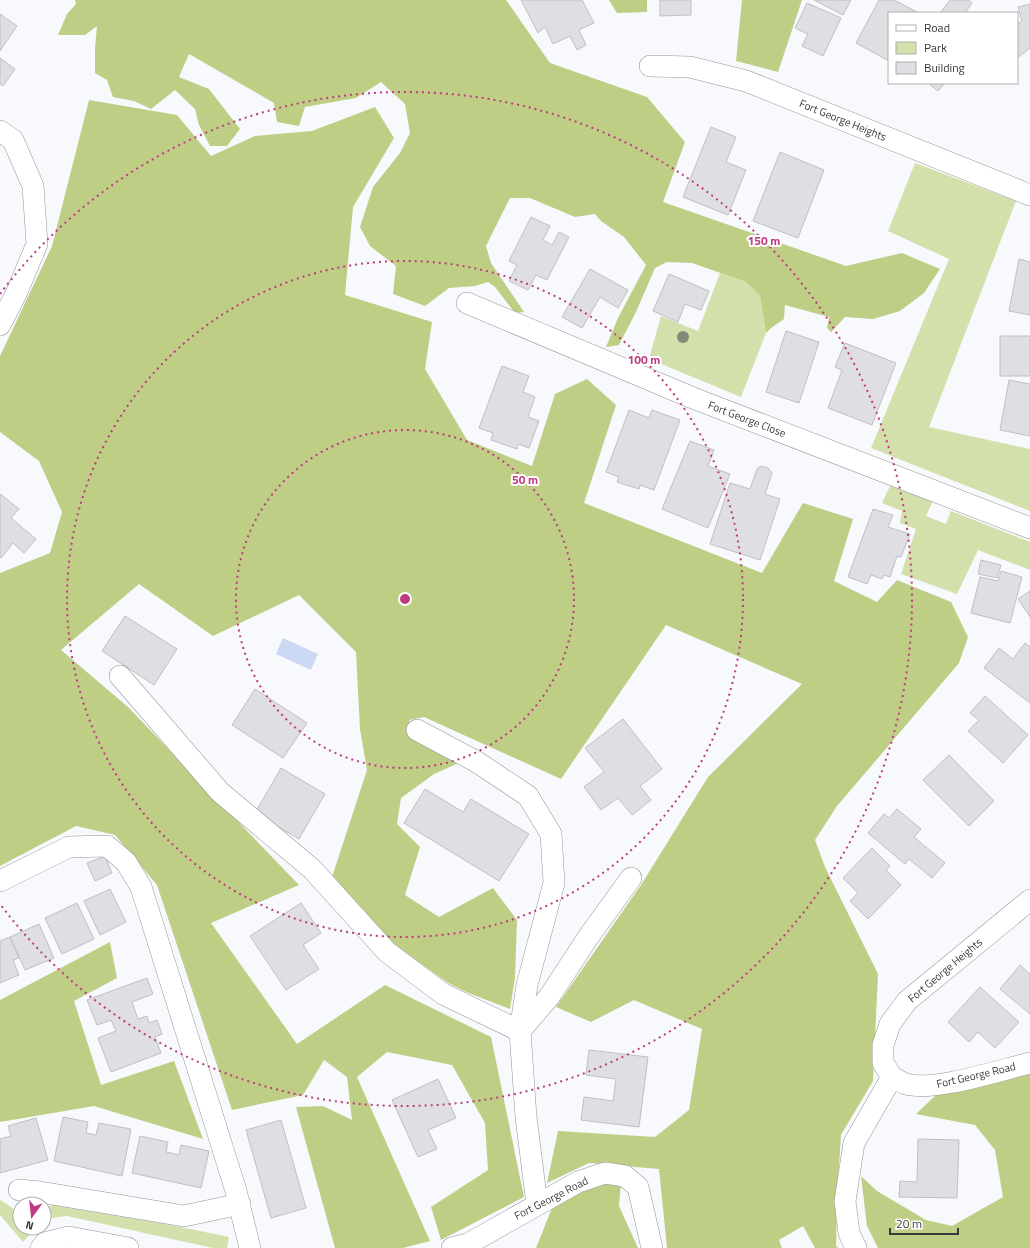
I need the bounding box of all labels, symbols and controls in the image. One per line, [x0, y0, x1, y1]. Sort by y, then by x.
legend [888, 12, 1018, 84]
text: Road [924, 18, 950, 37]
text: Park [924, 38, 947, 57]
text: Building [924, 58, 965, 77]
street label: Fort George Heights [797, 95, 889, 145]
text: 150 m [748, 231, 780, 250]
text: 100 m [628, 350, 660, 369]
street label: Fort George Close [706, 397, 789, 441]
text: 50 m [512, 470, 538, 489]
centre of rings [398, 592, 412, 606]
street label: Fort George Heights [904, 934, 986, 1006]
street label: Fort George Road [935, 1058, 1017, 1092]
street label: Fort George Road [511, 1172, 591, 1223]
north arrow [12, 1196, 52, 1236]
scale bar [890, 1210, 958, 1236]
text: 20 m [896, 1214, 922, 1233]
text: N [24, 1217, 35, 1234]

